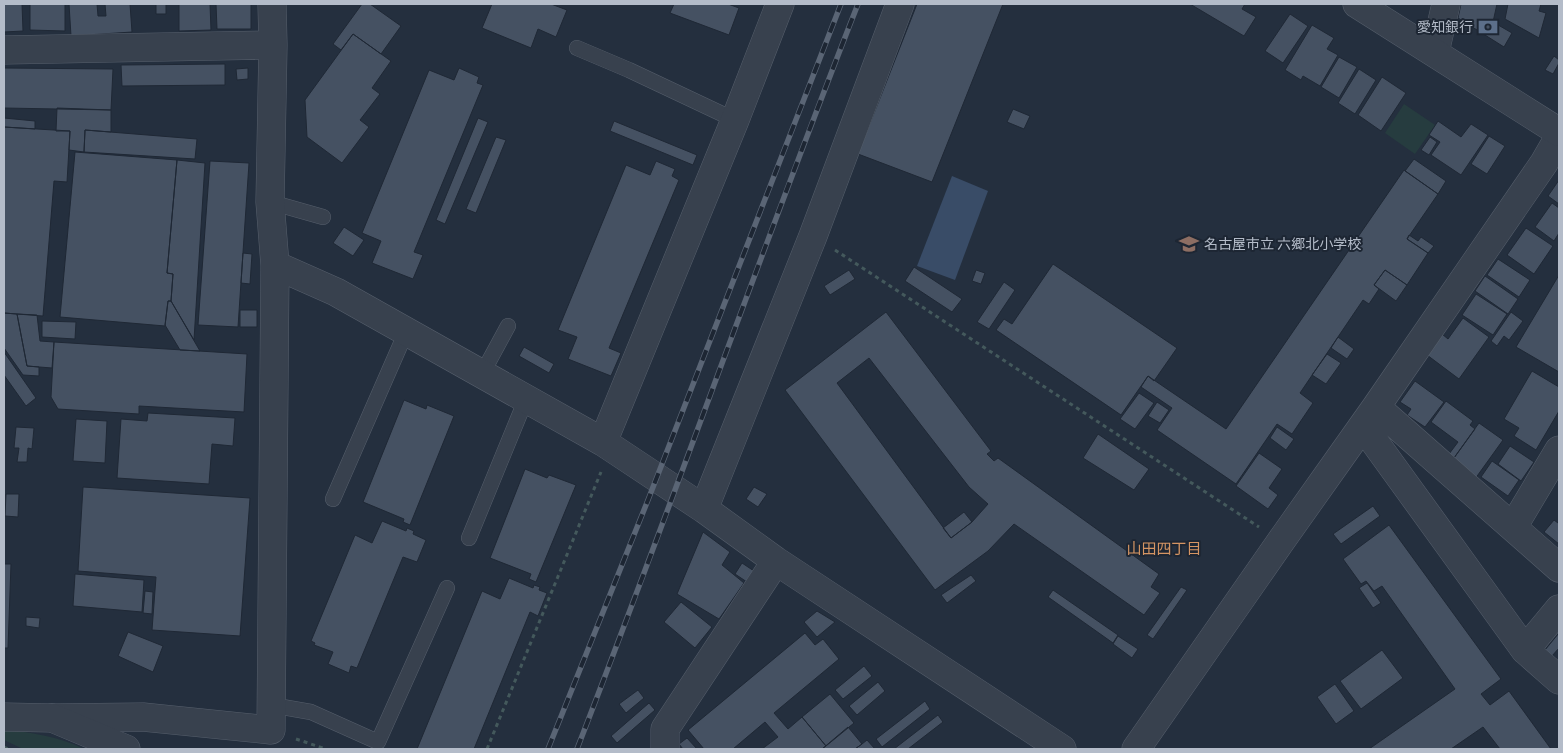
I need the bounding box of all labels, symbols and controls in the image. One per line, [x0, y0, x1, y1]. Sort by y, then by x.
bank icon: 愛知銀行 [1477, 16, 1499, 38]
place label: 愛知銀行 [1417, 19, 1473, 36]
school or university icon: 名古屋市立 六郷北小学校 [1178, 233, 1200, 255]
place label: 名古屋市立 六郷北小学校 [1204, 236, 1361, 253]
district label: 山田四丁目 [1126, 540, 1202, 558]

